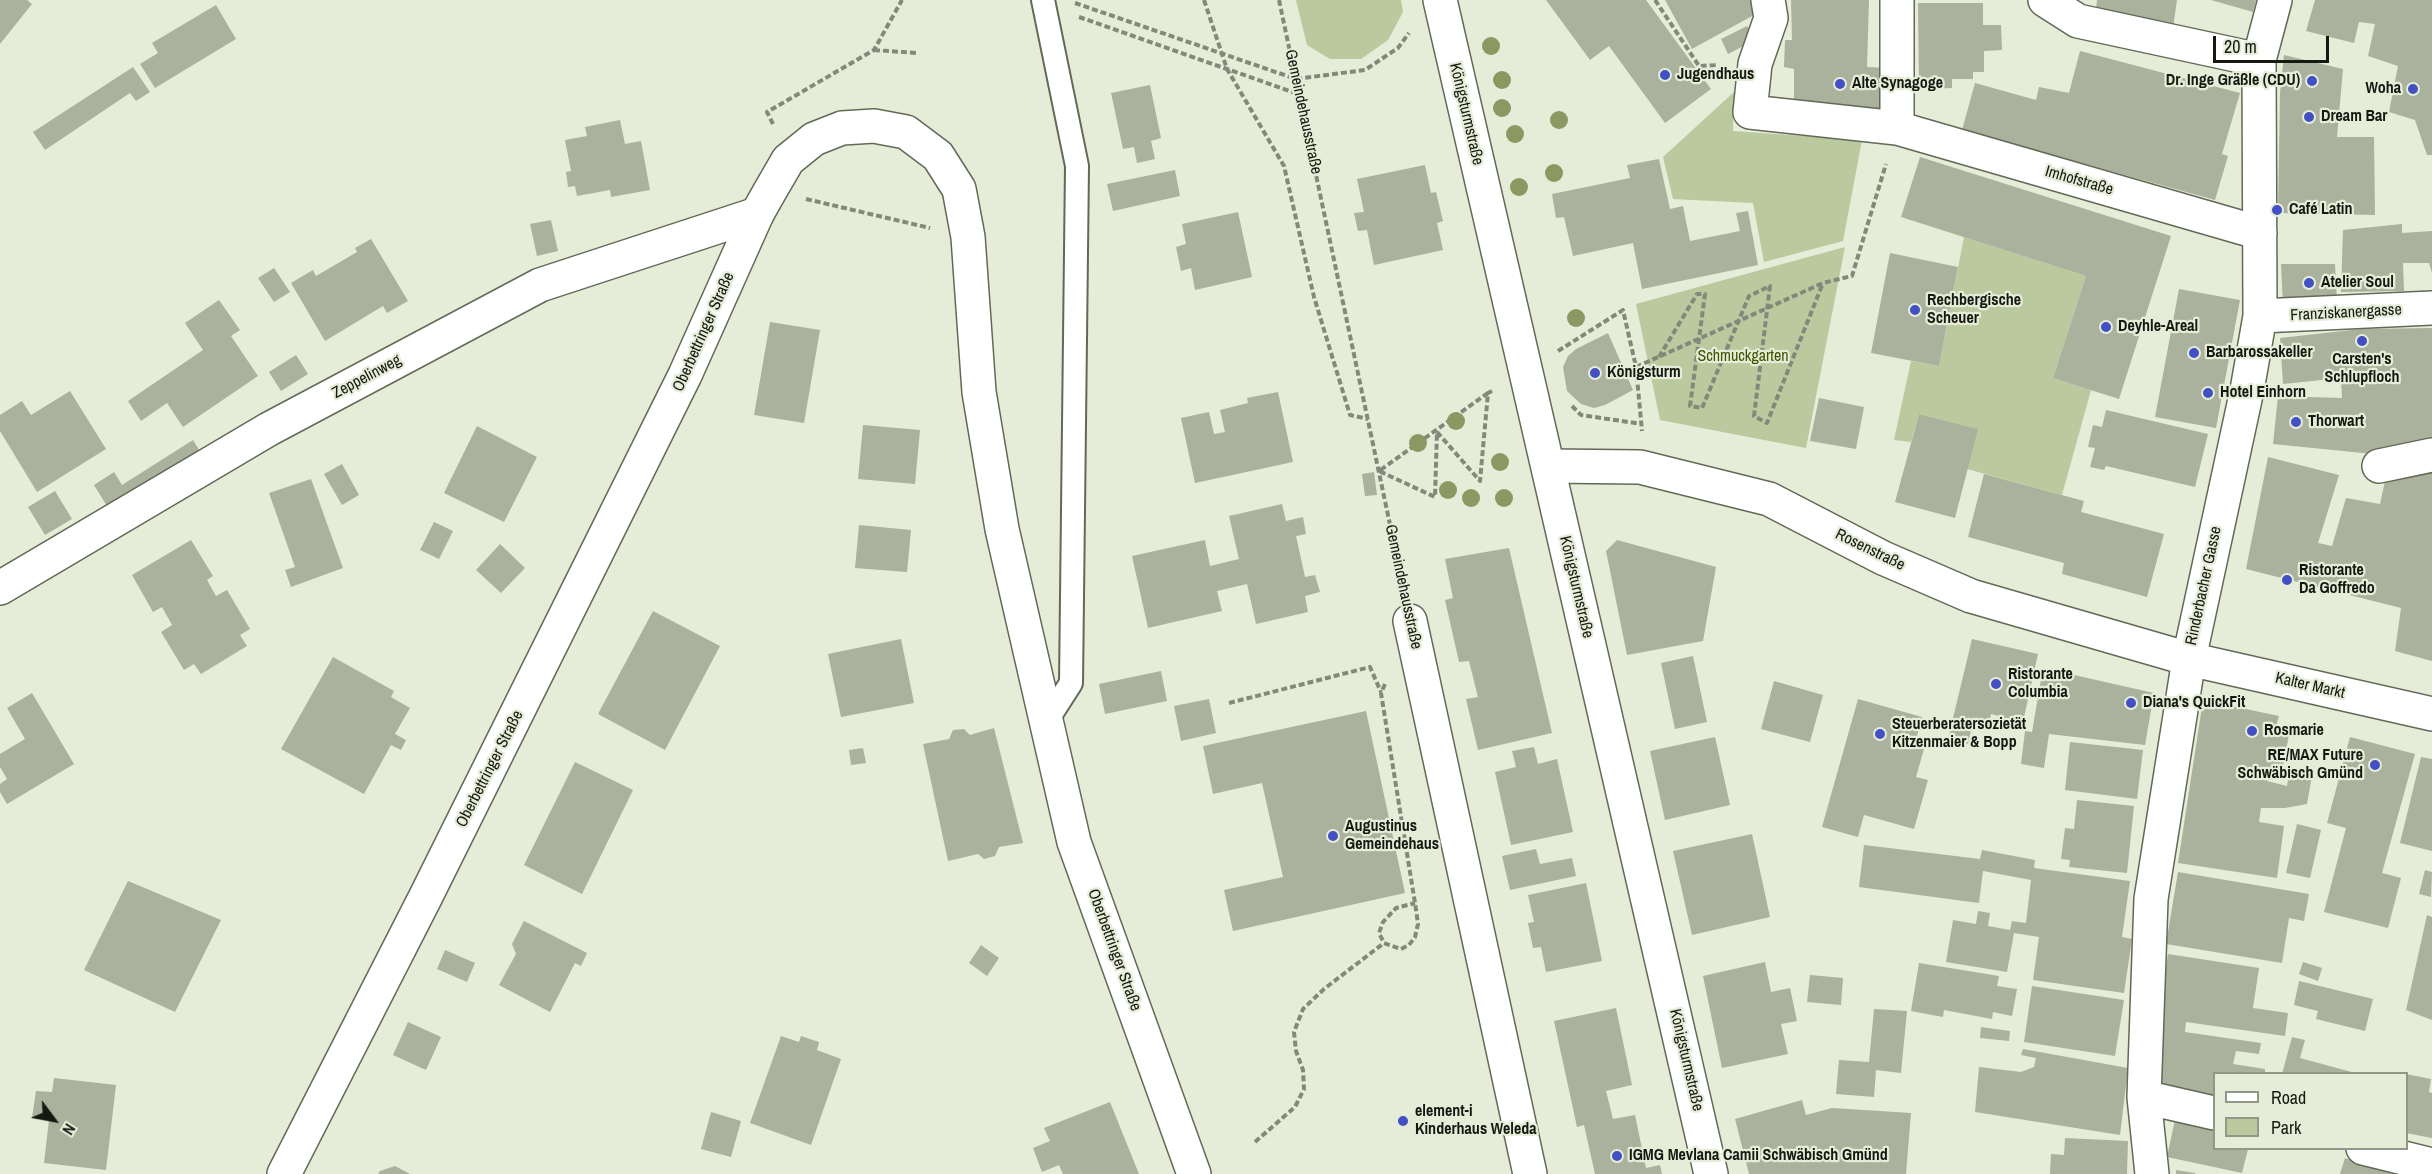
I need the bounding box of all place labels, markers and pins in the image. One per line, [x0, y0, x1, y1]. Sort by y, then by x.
place label: Jugendhaus [1677, 65, 1754, 85]
marker: Jugendhaus [1658, 68, 1672, 82]
place label: Dr. Inge Gräßle (CDU) [2166, 71, 2300, 91]
place label: Alte Synagoge [1852, 74, 1943, 94]
marker: Dr. Inge Gräßle (CDU) [2305, 74, 2319, 88]
marker: Alte Synagoge [1833, 77, 1847, 91]
place label: Woha [2366, 79, 2401, 99]
marker: Woha [2406, 82, 2420, 96]
place label: Dream Bar [2321, 107, 2387, 127]
marker: Dream Bar [2302, 110, 2316, 124]
place label: Café Latin [2289, 200, 2352, 220]
marker: Café Latin [2270, 203, 2284, 217]
place label: Atelier Soul [2321, 273, 2394, 293]
marker: Atelier Soul [2302, 276, 2316, 290]
place label: Rechbergische Scheuer [1927, 291, 2021, 329]
marker: Rechbergische Scheuer [1908, 303, 1922, 317]
place label: Deyhle-Areal [2118, 317, 2198, 337]
marker: Deyhle-Areal [2099, 320, 2113, 334]
marker: Carsten's Schlupfloch [2355, 334, 2369, 348]
place label: Barbarossakeller [2206, 343, 2312, 363]
marker: Barbarossakeller [2187, 346, 2201, 360]
place label: Carsten's Schlupfloch [2324, 350, 2400, 388]
place label: Königsturm [1607, 363, 1681, 383]
marker: Königsturm [1588, 366, 1602, 380]
place label: Hotel Einhorn [2220, 383, 2306, 403]
marker: Hotel Einhorn [2201, 386, 2215, 400]
place label: Thorwart [2308, 412, 2364, 432]
marker: Thorwart [2289, 415, 2303, 429]
place label: Ristorante Da Goffredo [2299, 561, 2375, 599]
marker: Ristorante Da Goffredo [2280, 573, 2294, 587]
place label: Ristorante Columbia [2008, 665, 2073, 703]
marker: Ristorante Columbia [1989, 677, 2003, 691]
place label: Diana's QuickFit [2143, 693, 2245, 713]
marker: Diana's QuickFit [2124, 696, 2138, 710]
place label: Steuerberatersozietät Kitzenmaier & Bopp [1892, 715, 2026, 753]
place label: Rosmarie [2264, 721, 2324, 741]
marker: Rosmarie [2245, 724, 2259, 738]
marker: Steuerberatersozietät Kitzenmaier & Bopp [1873, 727, 1887, 741]
place label: RE/MAX Future Schwäbisch Gmünd [2238, 746, 2363, 784]
marker: RE/MAX Future Schwäbisch Gmünd [2368, 758, 2382, 772]
place label: Augustinus Gemeindehaus [1345, 817, 1439, 855]
marker: Augustinus Gemeindehaus [1326, 829, 1340, 843]
place label: element-i Kinderhaus Weleda [1415, 1102, 1537, 1140]
marker: element-i Kinderhaus Weleda [1396, 1114, 1410, 1128]
place label: IGMG Mevlana Camii Schwäbisch Gmünd [1629, 1146, 1888, 1166]
marker: IGMG Mevlana Camii Schwäbisch Gmünd [1610, 1149, 1624, 1163]

